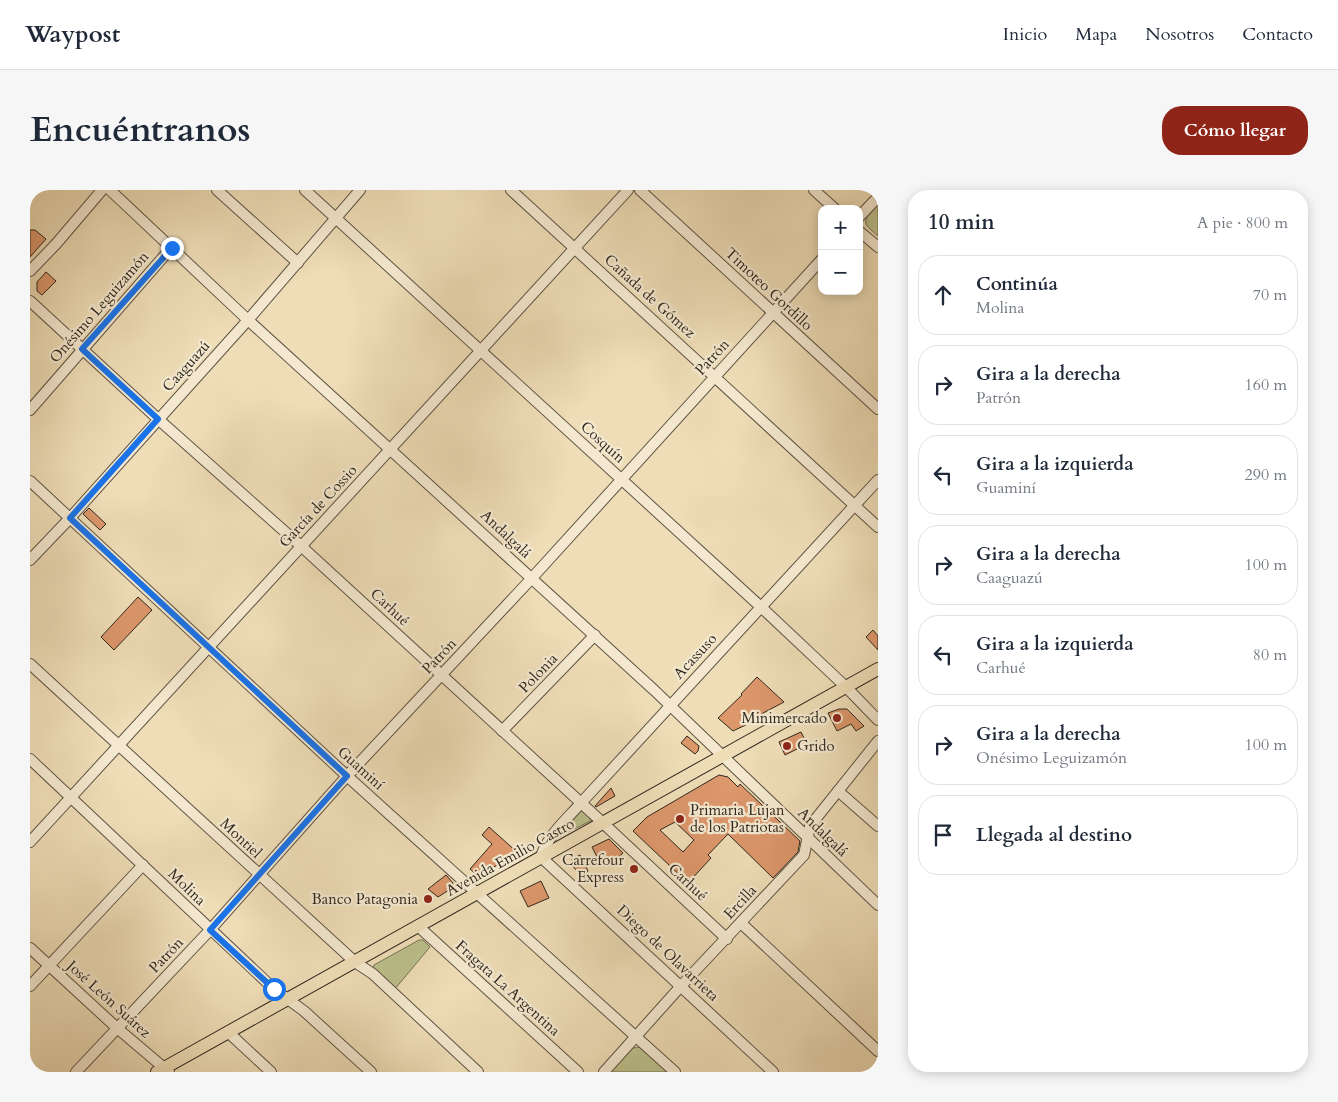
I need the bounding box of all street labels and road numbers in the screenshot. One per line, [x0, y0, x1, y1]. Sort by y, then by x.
street label: Timoteo Gordillo [721, 243, 817, 335]
street label: Onésimo Leguizamón [45, 247, 153, 367]
street label: Cañada de Gómez [600, 250, 700, 343]
street label: Patrón [690, 334, 734, 379]
street label: Caaguazú [158, 336, 214, 396]
street label: Cosquín [576, 417, 630, 468]
street label: García de Cossio [274, 460, 362, 552]
street label: Andalgalá [476, 505, 536, 563]
street label: Carhué [366, 584, 414, 630]
street label: Acassuso [669, 629, 721, 683]
street label: Patrón [417, 633, 461, 678]
street label: Polonia [514, 648, 562, 697]
street label: Guaminí [333, 742, 389, 794]
street label: Andalgalá [794, 803, 853, 861]
street label: Avenida Emilio Castro [442, 813, 578, 901]
street label: Montiel [216, 814, 266, 863]
street label: Carhué [664, 859, 712, 905]
street label: Molina [164, 864, 211, 910]
street label: Ercilla [719, 880, 761, 923]
street label: Diego de Olavarrieta [612, 900, 724, 1006]
street label: Patrón [144, 932, 188, 977]
street label: Fragata La Argentina [451, 936, 565, 1041]
street label: José León Suárez [61, 954, 156, 1042]

